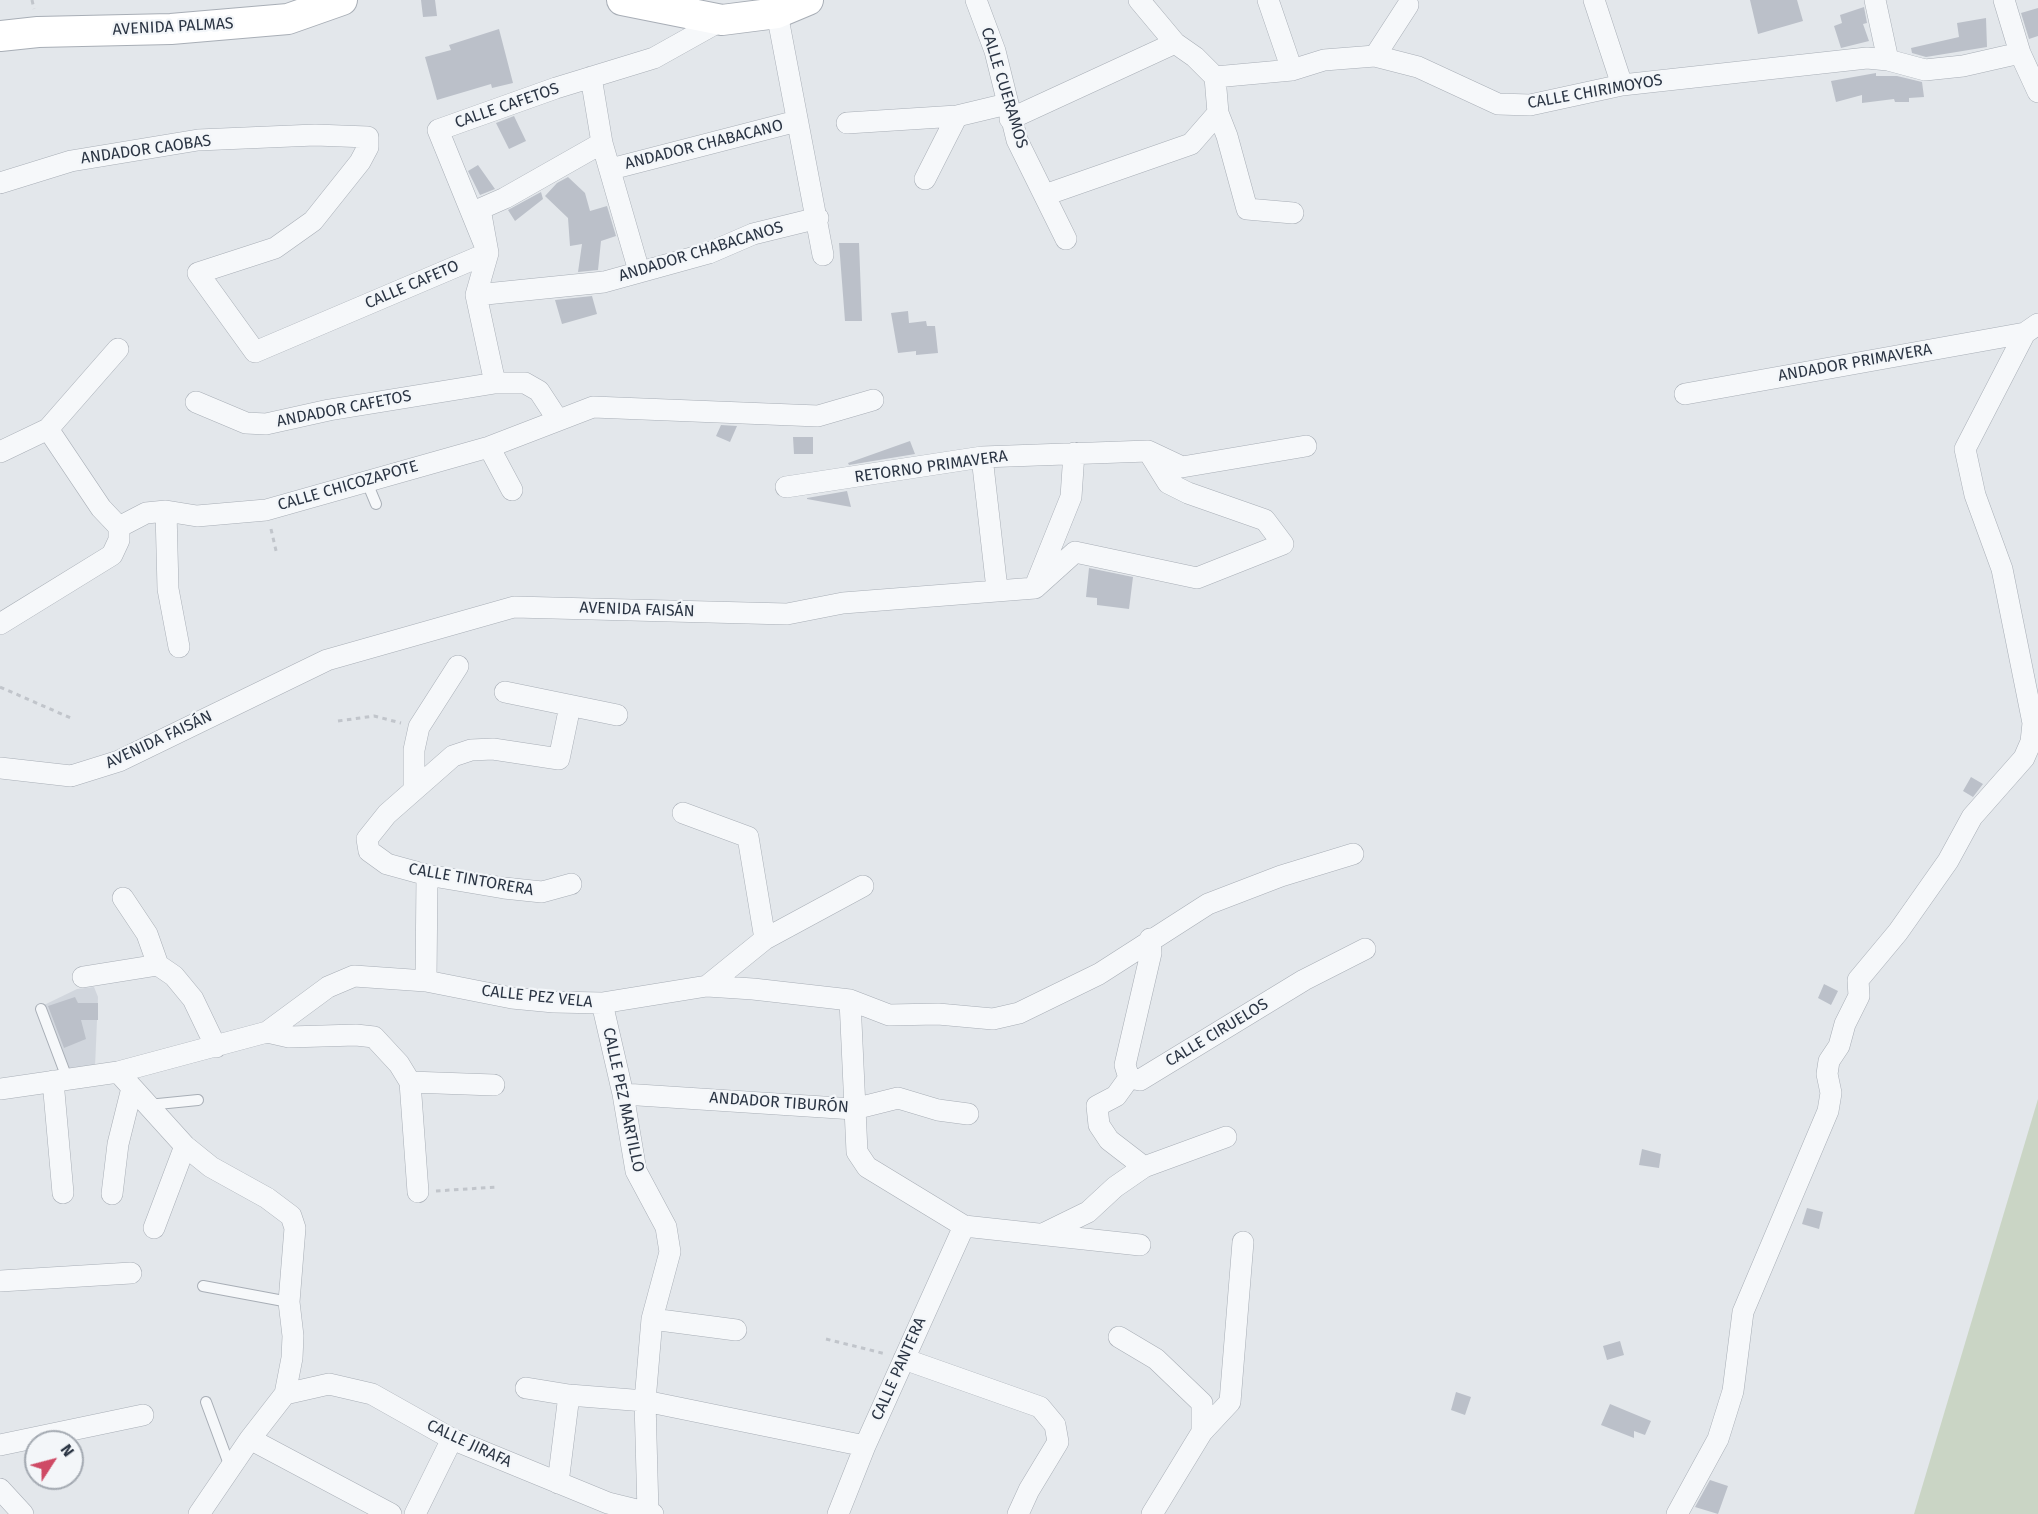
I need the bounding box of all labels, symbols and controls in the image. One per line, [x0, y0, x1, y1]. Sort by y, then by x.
street label: AVENIDA PALMAS [112, 14, 234, 40]
street label: CALLE CUERAMOS [976, 25, 1032, 151]
street label: CALLE CHIRIMOYOS [1526, 71, 1664, 113]
street label: CALLE CAFETOS [452, 79, 562, 133]
street label: ANDADOR CHABACANO [623, 116, 785, 174]
street label: ANDADOR CAOBAS [80, 131, 212, 169]
street label: ANDADOR CHABACANOS [616, 218, 786, 286]
street label: CALLE CAFETO [362, 257, 462, 313]
street label: ANDADOR PRIMAVERA [1776, 340, 1934, 386]
street label: ANDADOR CAFETOS [275, 387, 413, 431]
street label: RETORNO PRIMAVERA [853, 447, 1009, 487]
street label: CALLE CHICOZAPOTE [276, 457, 420, 515]
street label: AVENIDA FAISÁN [579, 598, 695, 622]
street label: AVENIDA FAISÁN [103, 707, 215, 773]
street label: CALLE TINTORERA [407, 860, 535, 900]
street label: CALLE PEZ VELA [480, 982, 594, 1012]
street label: CALLE CIRUELOS [1162, 995, 1272, 1071]
street label: CALLE PEZ MARTILLO [598, 1026, 648, 1174]
street label: ANDADOR TIBURÓN [709, 1089, 849, 1117]
street label: CALLE PANTERA [868, 1314, 930, 1424]
street label: CALLE JIRAFA [423, 1416, 515, 1472]
north arrow [24, 1430, 84, 1490]
text: N [57, 1440, 78, 1460]

